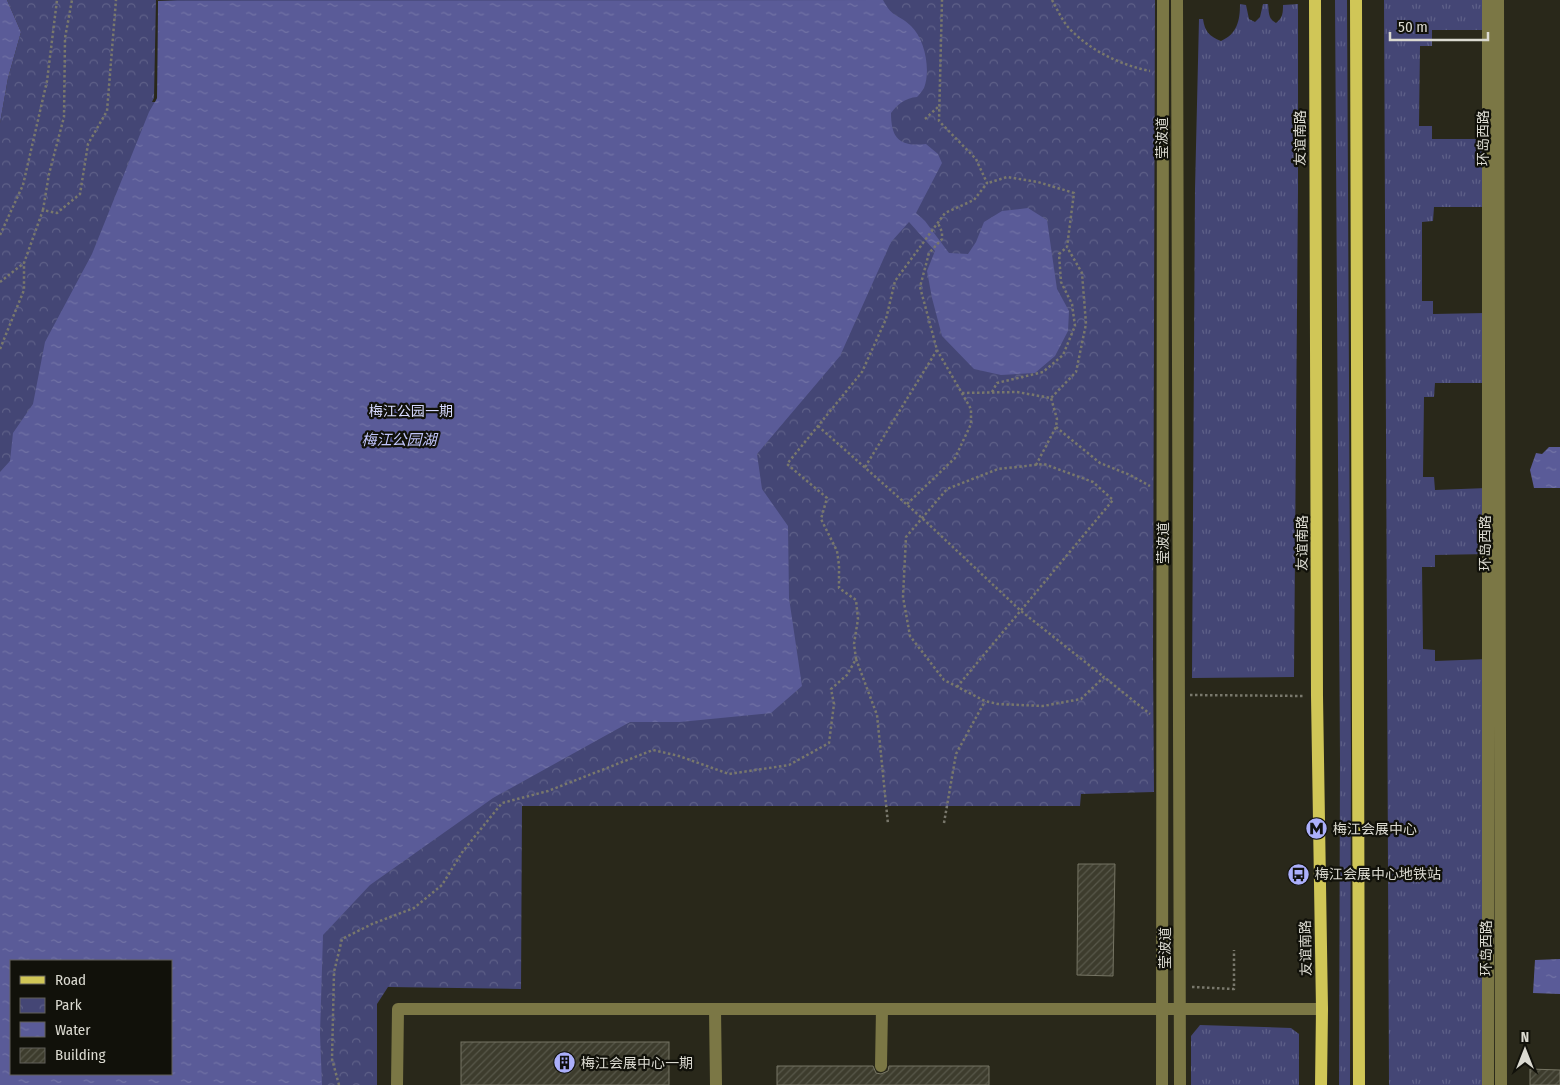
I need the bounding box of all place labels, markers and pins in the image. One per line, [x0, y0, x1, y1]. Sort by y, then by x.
metro station icon: 梅江会展中心 [1305, 817, 1329, 841]
place label: 梅江会展中心 [1333, 821, 1417, 838]
bus stop icon: 梅江会展中心地铁站 [1287, 862, 1311, 886]
place label: 梅江会展中心地铁站 [1315, 866, 1441, 883]
building icon: 梅江会展中心一期 [553, 1051, 577, 1075]
place label: 梅江会展中心一期 [581, 1055, 693, 1072]

